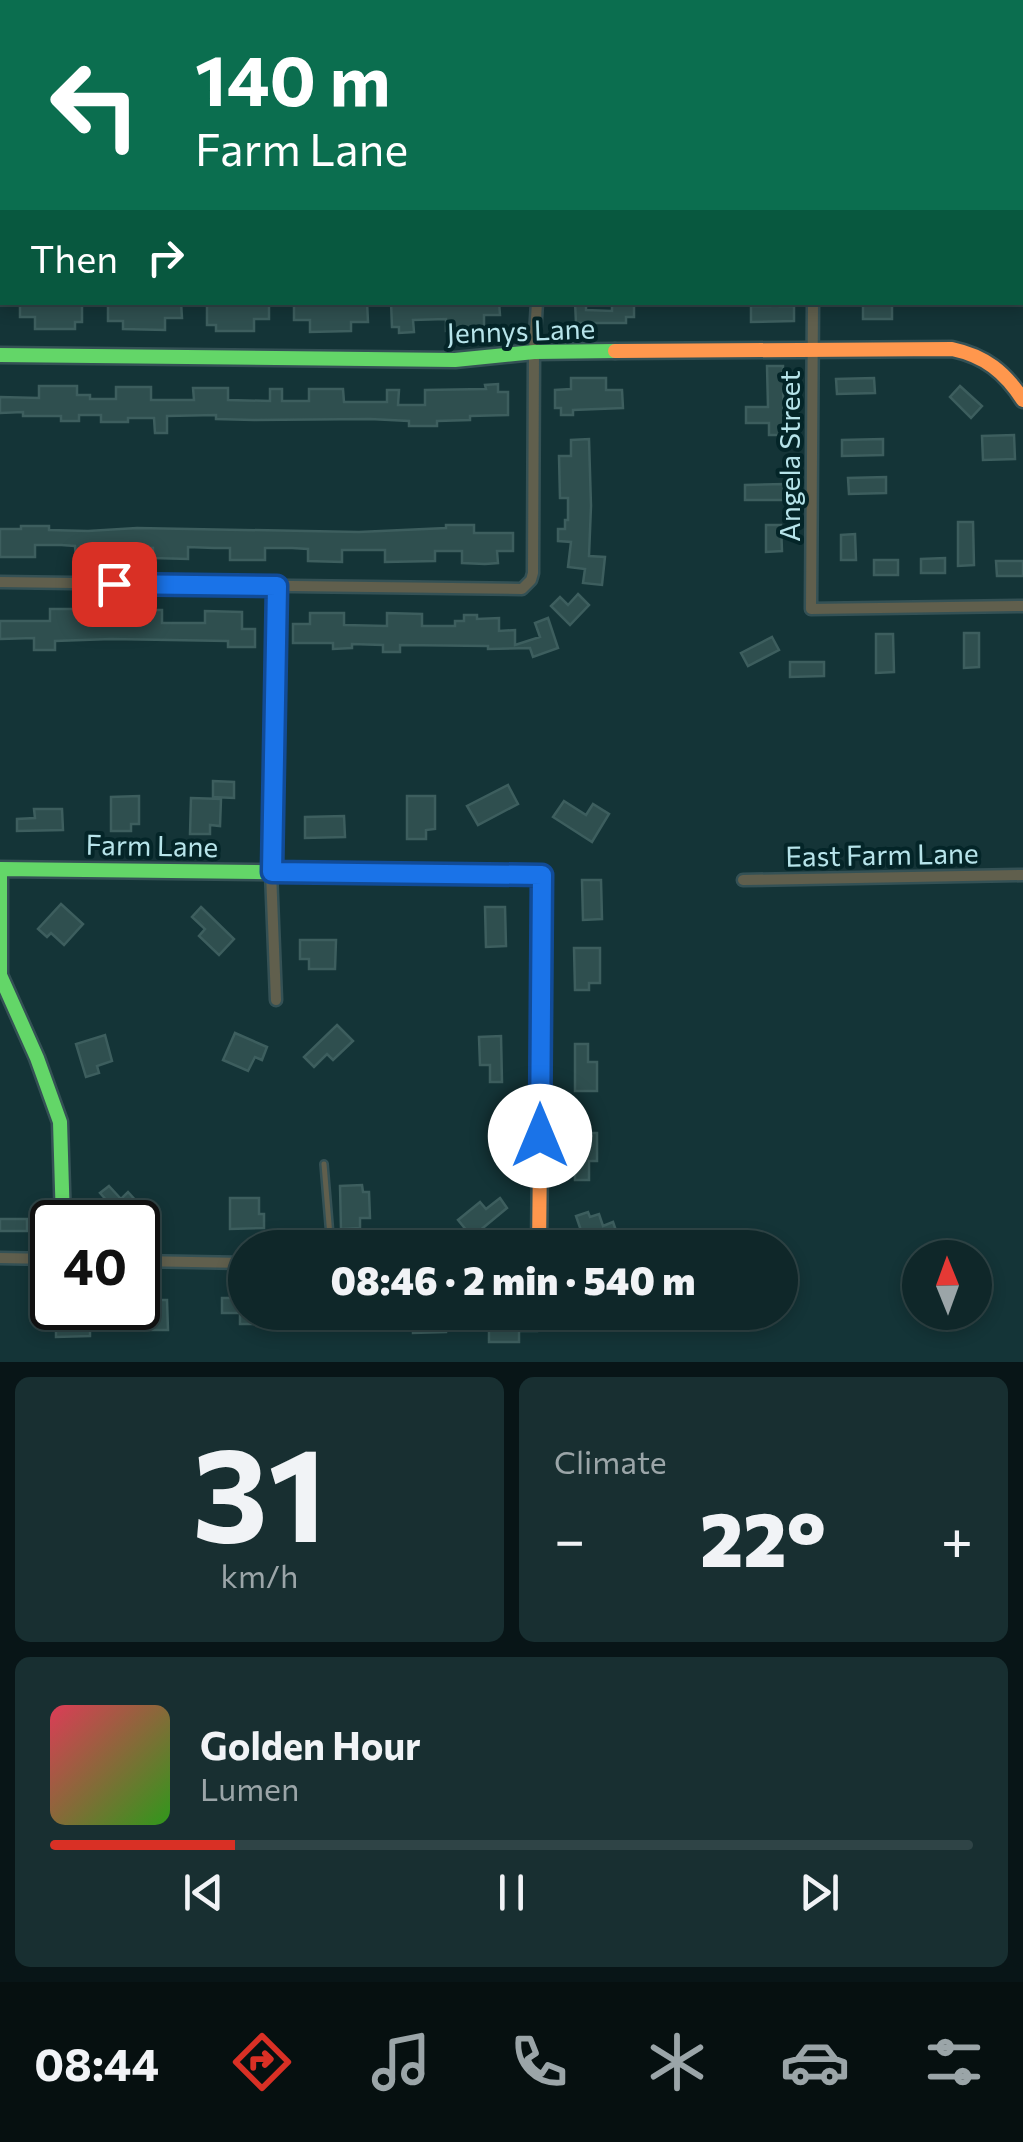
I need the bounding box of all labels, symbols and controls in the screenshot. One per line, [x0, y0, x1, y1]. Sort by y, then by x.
text: 140 m [195, 35, 391, 120]
icon: left [30, 40, 160, 170]
text: Farm Lane [195, 120, 408, 175]
icon: right [138, 230, 193, 285]
text: Then [30, 234, 118, 281]
street label: Jennys Lane [446, 310, 596, 350]
street label: Angela Street [772, 370, 806, 542]
pin [72, 542, 157, 627]
icon: arrive [87, 557, 142, 612]
street label: Farm Lane [85, 827, 219, 863]
street label: East Farm Lane [785, 835, 979, 873]
position arrow [488, 1084, 592, 1188]
speed limit sign: 40 [30, 1200, 160, 1330]
north arrow [902, 1240, 992, 1330]
map controls [902, 1240, 992, 1330]
text: 08:46 · 2 min · 540 m [331, 1256, 695, 1303]
text: 31 [192, 1410, 327, 1569]
text: Climate [554, 1441, 667, 1481]
text: 22° [700, 1491, 826, 1582]
text: − [554, 1504, 585, 1571]
text: + [941, 1504, 973, 1571]
text: km/h [221, 1555, 298, 1595]
text: Golden Hour [200, 1721, 421, 1768]
text: Lumen [200, 1768, 299, 1808]
icon: previous [176, 1865, 231, 1920]
icon: pause [484, 1865, 539, 1920]
icon: next [792, 1865, 847, 1920]
icon: directions [227, 2027, 297, 2097]
icon: music [366, 2027, 436, 2097]
icon: phone [504, 2027, 574, 2097]
icon: climate [642, 2027, 712, 2097]
icon: car [780, 2027, 850, 2097]
icon: filters [919, 2027, 989, 2097]
text: 08:44 [34, 2035, 159, 2090]

